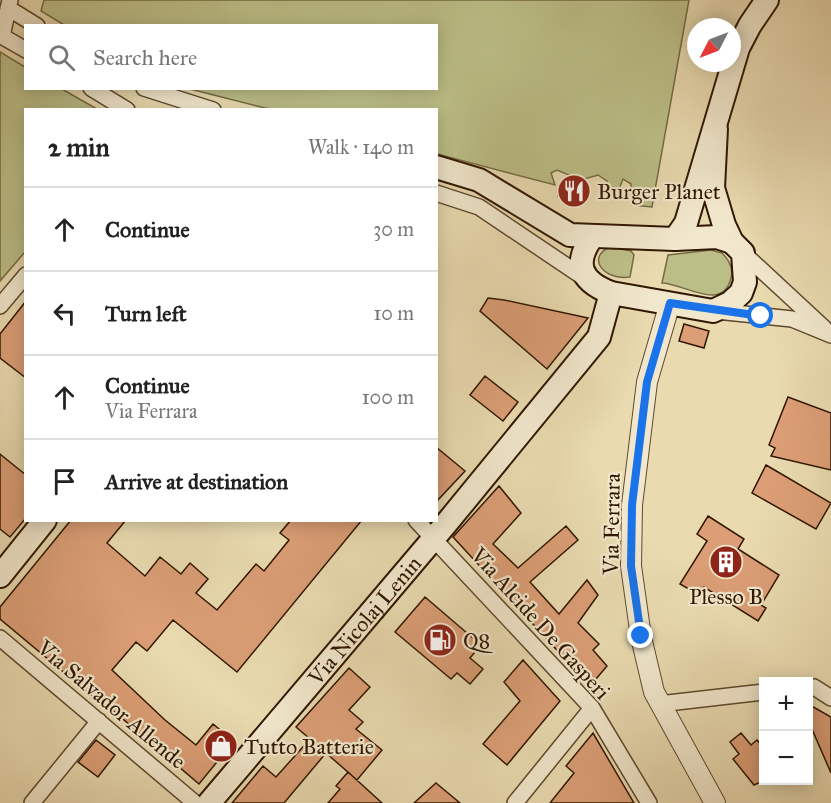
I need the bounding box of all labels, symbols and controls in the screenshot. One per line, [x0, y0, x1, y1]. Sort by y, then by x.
north arrow [687, 18, 741, 72]
search box [24, 24, 438, 90]
icon: search [45, 41, 78, 74]
text: Search here [93, 44, 197, 71]
text: 2 min [48, 131, 109, 163]
text: Walk · 140 m [308, 135, 414, 159]
restaurant icon: Burger Planet [556, 173, 592, 209]
place label: Burger Planet [597, 178, 721, 205]
icon: ahead [48, 213, 81, 246]
text: Continue [105, 216, 190, 243]
text: 30 m [373, 217, 414, 241]
icon: left [48, 297, 81, 330]
text: Turn left [105, 300, 187, 327]
text: 10 m [373, 301, 414, 325]
route start [747, 302, 773, 328]
text: Continue [105, 372, 190, 399]
icon: ahead [48, 381, 81, 414]
text: 100 m [362, 385, 414, 409]
text: Via Ferrara [105, 399, 198, 423]
icon: arrive [48, 465, 81, 498]
text: Arrive at destination [105, 468, 288, 495]
street label: Via Ferrara [597, 472, 626, 576]
street label: Via Alcide De Gasperi [465, 541, 616, 705]
building icon: Plesso B [708, 544, 744, 580]
street label: Via Nicolaj Lenin [302, 550, 427, 691]
place label: Plesso B [689, 583, 763, 610]
fuel station icon: Q8 [422, 622, 458, 658]
route end [627, 622, 653, 648]
place label: Q8 [463, 627, 494, 654]
street label: Via Salvador Allende [31, 634, 192, 774]
map controls [759, 677, 813, 785]
button: + [759, 677, 813, 731]
shop icon: Tutto Batterie [203, 728, 239, 764]
button: − [759, 731, 813, 785]
place label: Tutto Batterie [244, 733, 374, 760]

